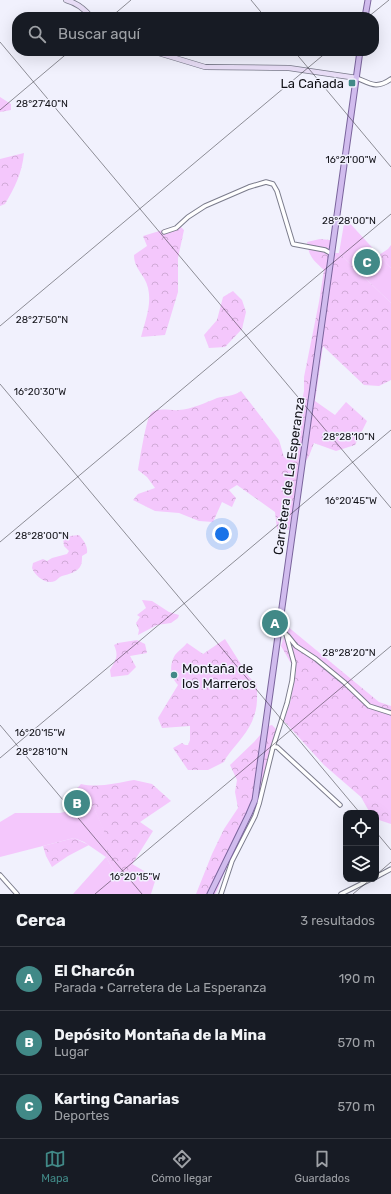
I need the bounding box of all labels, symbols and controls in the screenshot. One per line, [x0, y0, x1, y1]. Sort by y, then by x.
search box [12, 12, 379, 56]
icon: search [26, 23, 48, 45]
text: Buscar aquí [58, 25, 140, 43]
place label: La Cañada [281, 76, 344, 91]
marker: La Cañada [347, 78, 357, 88]
text: 28°27'40"N [16, 98, 68, 110]
text: 16°21'00"W [326, 154, 376, 166]
text: 28°28'00"N [322, 215, 376, 227]
pin: C [354, 247, 380, 277]
text: 28°27'50"N [16, 314, 68, 326]
text: 16°20'30"W [14, 386, 66, 398]
street label: Carretera de La Esperanza [270, 396, 308, 556]
text: 28°28'10"N [323, 431, 375, 443]
text: 16°20'45"W [325, 495, 377, 507]
your location [212, 524, 232, 544]
text: 28°28'00"N [15, 530, 69, 542]
pin: A [262, 608, 288, 638]
text: 28°28'20"N [322, 647, 376, 659]
place label: Montaña de los Marreros [182, 661, 256, 691]
marker: Montaña de los Marreros [169, 670, 179, 680]
text: 16°20'15"W [15, 727, 65, 739]
text: 28°28'10"N [16, 746, 68, 758]
pin: B [64, 788, 90, 818]
map controls [343, 810, 379, 882]
button: locate [343, 810, 379, 846]
button: layers [343, 846, 379, 882]
text: 16°20'15"W [110, 871, 160, 883]
text: Cerca [16, 910, 66, 930]
text: 3 resultados [300, 913, 375, 928]
text: El Charcón [54, 962, 135, 980]
text: A [24, 971, 34, 986]
text: 190 m [339, 971, 375, 986]
text: Parada · Carretera de La Esperanza [54, 980, 266, 995]
text: Depósito Montaña de la Mina [54, 1026, 266, 1044]
text: B [24, 1035, 34, 1050]
text: 570 m [338, 1035, 375, 1050]
text: Lugar [54, 1044, 89, 1059]
text: Karting Canarias [54, 1090, 179, 1108]
text: C [24, 1099, 34, 1114]
text: 570 m [338, 1099, 375, 1114]
text: Deportes [54, 1108, 109, 1123]
tab: Mapa [41, 1148, 69, 1185]
tab: Cómo llegar [151, 1148, 212, 1185]
tab: Guardados [294, 1148, 350, 1185]

